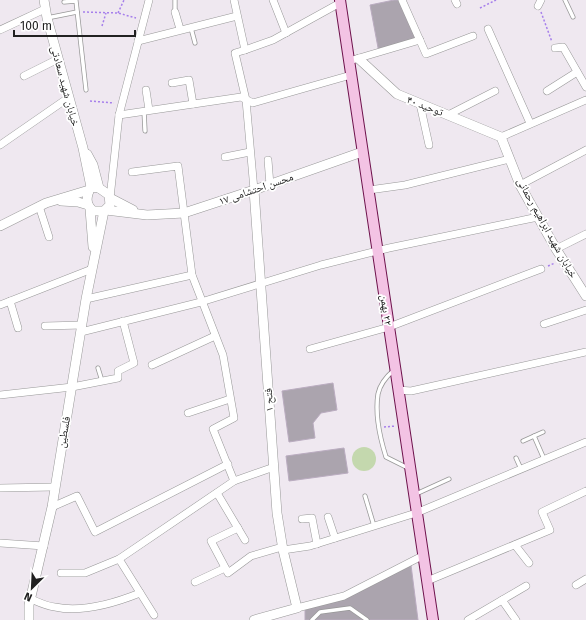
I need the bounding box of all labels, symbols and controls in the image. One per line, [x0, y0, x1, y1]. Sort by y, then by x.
scale bar [14, 12, 135, 38]
text: 100 m [20, 19, 52, 33]
street label: خیابان شهید سعادتی [48, 44, 82, 128]
street label: توحید ۴۰ [405, 93, 446, 119]
street label: محسن احتشامی ۱۷ [217, 170, 295, 208]
street label: خیابان شهید ابراهیم رحمانی [513, 176, 580, 281]
street label: ٢٢ بهمن [377, 294, 395, 326]
street label: فتح ۱ [262, 387, 276, 412]
street label: فلسطین [55, 415, 73, 449]
north arrow [12, 568, 52, 608]
text: N [22, 589, 34, 604]

